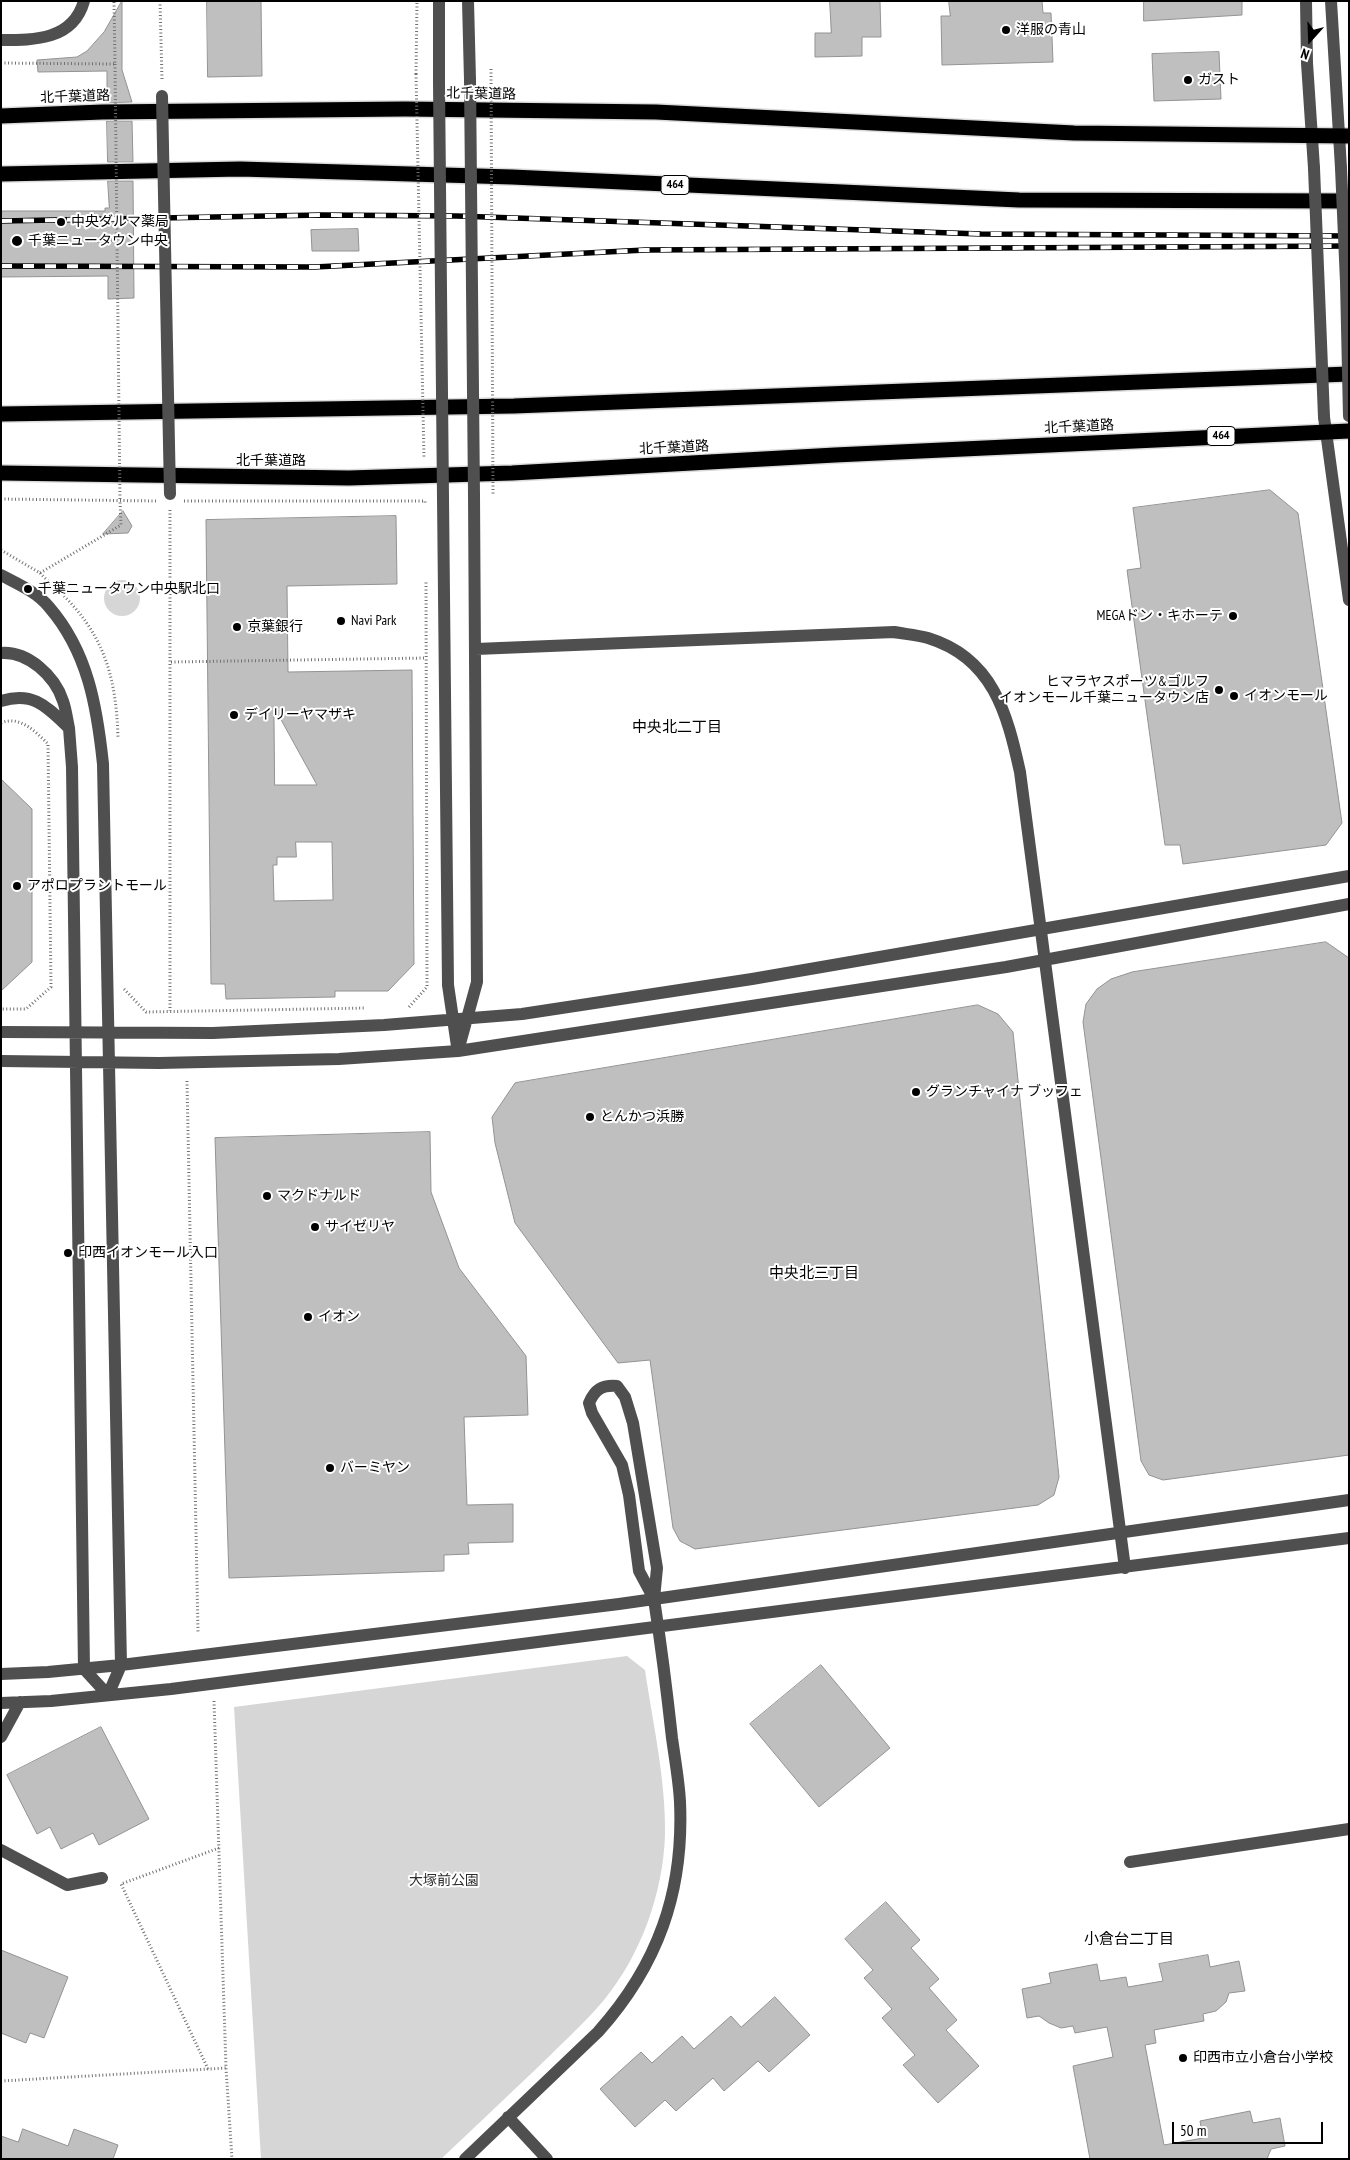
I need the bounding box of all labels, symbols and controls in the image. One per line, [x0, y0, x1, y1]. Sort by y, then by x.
north arrow [1285, 15, 1335, 65]
place label: 洋服の青山 [1016, 22, 1086, 38]
marker: 洋服の青山 [1000, 24, 1012, 36]
text: N [1298, 44, 1312, 64]
place label: ガスト [1198, 72, 1240, 88]
marker: ガスト [1182, 74, 1194, 86]
street label: 北千葉道路 [446, 85, 516, 103]
street label: 北千葉道路 [40, 87, 110, 107]
road number: 464 [661, 176, 689, 194]
place label: 中央ダルマ薬局 [71, 214, 169, 230]
marker: 中央ダルマ薬局 [55, 216, 67, 228]
place label: 千葉ニュータウン中央 [28, 233, 168, 249]
marker: 千葉ニュータウン中央 [10, 234, 24, 248]
street label: 北千葉道路 [1044, 417, 1114, 437]
road number: 464 [1207, 426, 1235, 446]
street label: 北千葉道路 [639, 438, 709, 458]
street label: 北千葉道路 [236, 453, 306, 469]
place label: 千葉ニュータウン中央駅北口 [38, 581, 220, 597]
marker: 千葉ニュータウン中央駅北口 [22, 583, 34, 595]
place label: MEGAドン・キホーテ [1097, 608, 1223, 624]
marker: MEGAドン・キホーテ [1227, 610, 1239, 622]
place label: Navi Park [351, 613, 396, 629]
marker: Navi Park [335, 615, 347, 627]
place label: 京葉銀行 [247, 619, 303, 635]
marker: 京葉銀行 [231, 621, 243, 633]
place label: ヒマラヤスポーツ&ゴルフ イオンモール千葉ニュータウン店 [999, 674, 1209, 706]
marker: ヒマラヤスポーツ&ゴルフ イオンモール千葉ニュータウン店 [1213, 684, 1225, 696]
place label: イオンモール [1244, 688, 1328, 704]
marker: イオンモール [1228, 690, 1240, 702]
place label: デイリーヤマザキ [244, 707, 356, 723]
marker: デイリーヤマザキ [228, 709, 240, 721]
district label: 中央北二丁目 [632, 719, 722, 737]
place label: アポロプラントモール [27, 878, 167, 894]
marker: アポロプラントモール [11, 880, 23, 892]
place label: グランチャイナ ブッフェ [926, 1084, 1083, 1100]
marker: グランチャイナ ブッフェ [910, 1086, 922, 1098]
place label: とんかつ浜勝 [600, 1109, 684, 1125]
marker: とんかつ浜勝 [584, 1111, 596, 1123]
place label: マクドナルド [277, 1188, 361, 1204]
marker: マクドナルド [261, 1190, 273, 1202]
place label: サイゼリヤ [325, 1219, 395, 1235]
marker: サイゼリヤ [309, 1221, 321, 1233]
place label: 印西イオンモール入口 [78, 1245, 218, 1261]
marker: 印西イオンモール入口 [62, 1247, 74, 1259]
district label: 中央北三丁目 [769, 1265, 859, 1283]
place label: イオン [318, 1309, 360, 1325]
marker: イオン [302, 1311, 314, 1323]
place label: バーミヤン [340, 1460, 410, 1476]
marker: バーミヤン [324, 1462, 336, 1474]
park label: 大塚前公園 [409, 1873, 479, 1889]
district label: 小倉台二丁目 [1084, 1931, 1174, 1949]
place label: 印西市立小倉台小学校 [1193, 2050, 1333, 2066]
marker: 印西市立小倉台小学校 [1177, 2052, 1189, 2064]
scale bar [1175, 2112, 1326, 2144]
text: 50 m [1180, 2121, 1206, 2140]

